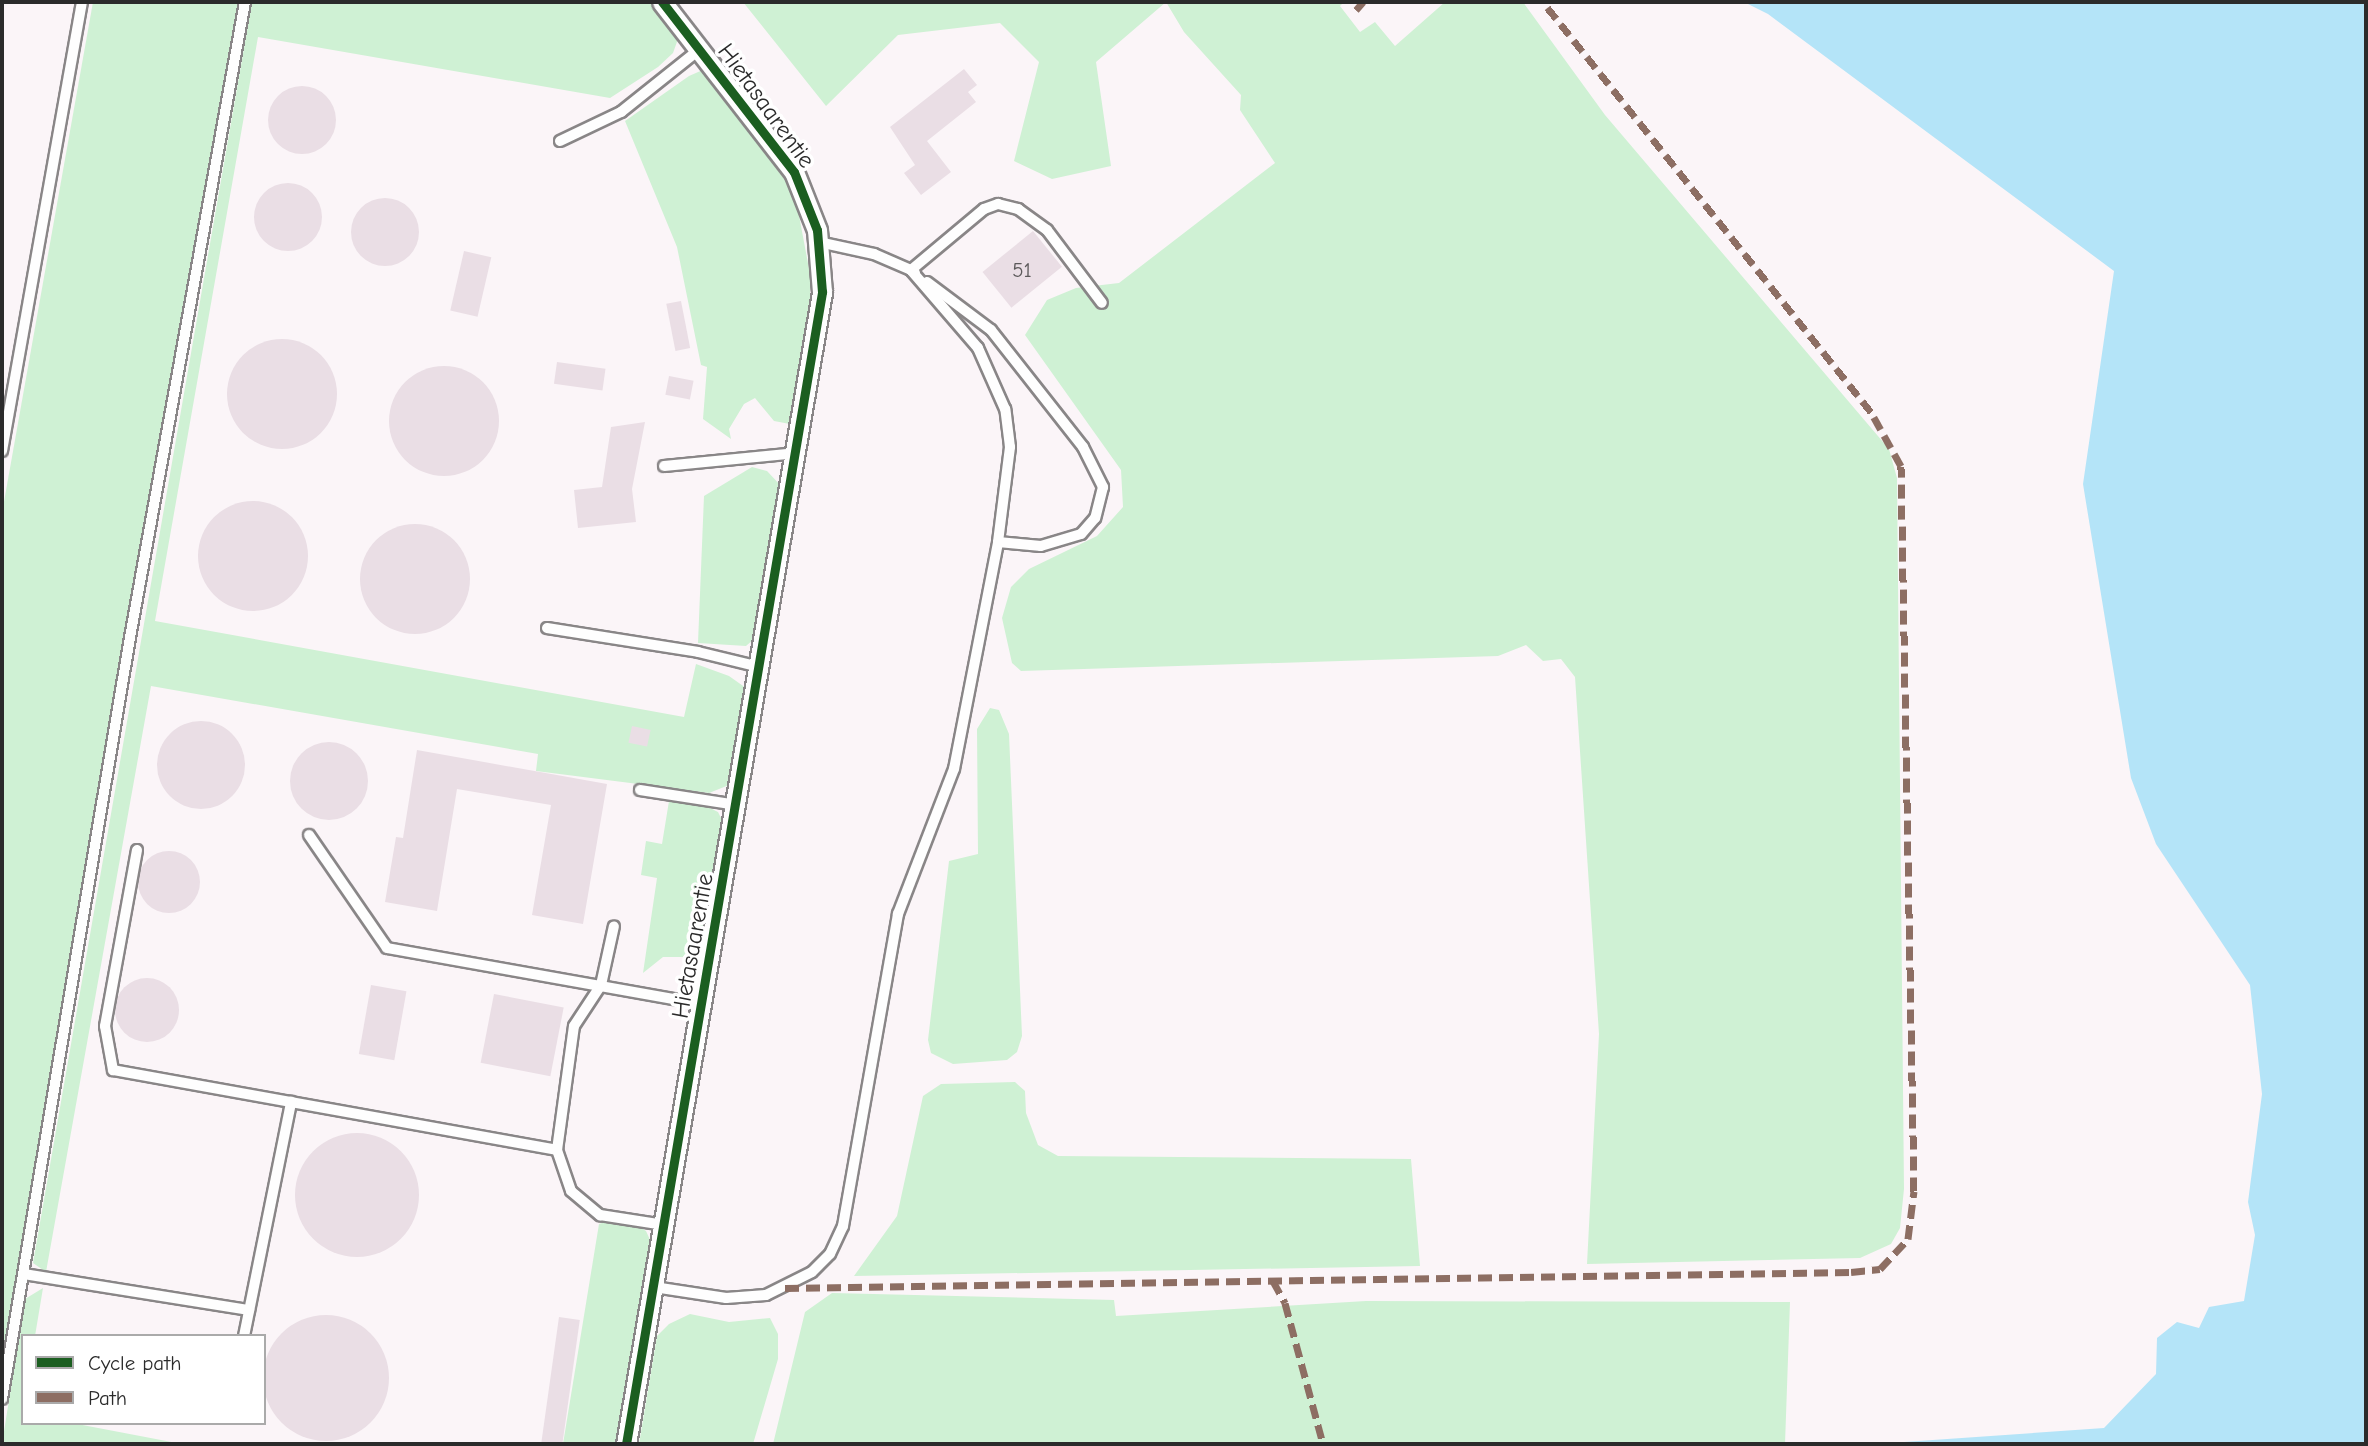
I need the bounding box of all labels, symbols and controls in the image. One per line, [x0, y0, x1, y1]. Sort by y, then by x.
street label: Hietasaarentie [711, 38, 821, 174]
house number: 51 [1012, 257, 1032, 283]
street label: Hietasaarentie [666, 871, 720, 1021]
legend [21, 1334, 266, 1425]
text: Cycle path [88, 1351, 181, 1375]
text: Path [88, 1386, 127, 1410]

